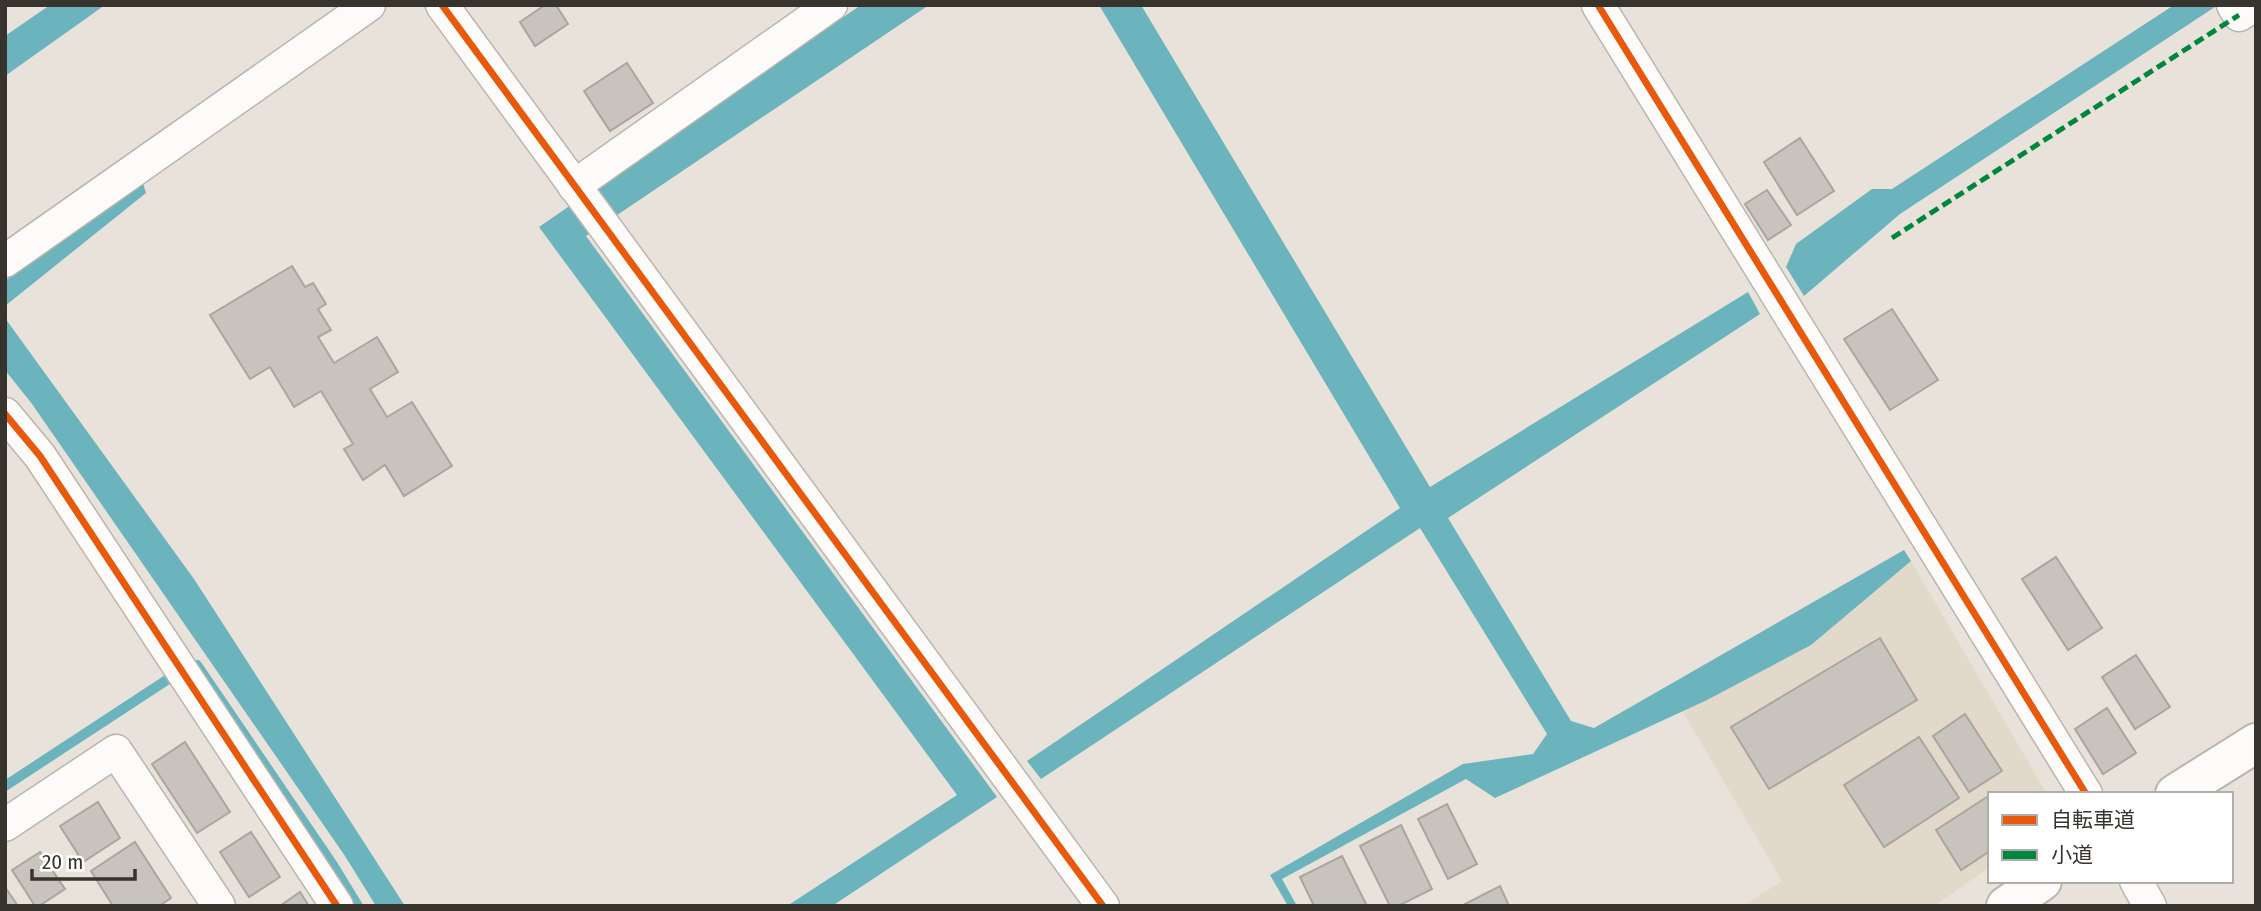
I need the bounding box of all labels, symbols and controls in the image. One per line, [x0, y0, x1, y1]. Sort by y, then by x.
legend [1988, 792, 2233, 883]
text: 自転車道 [2051, 807, 2135, 833]
scale bar [32, 838, 135, 882]
text: 小道 [2051, 842, 2093, 868]
text: 20 m [42, 849, 83, 875]

